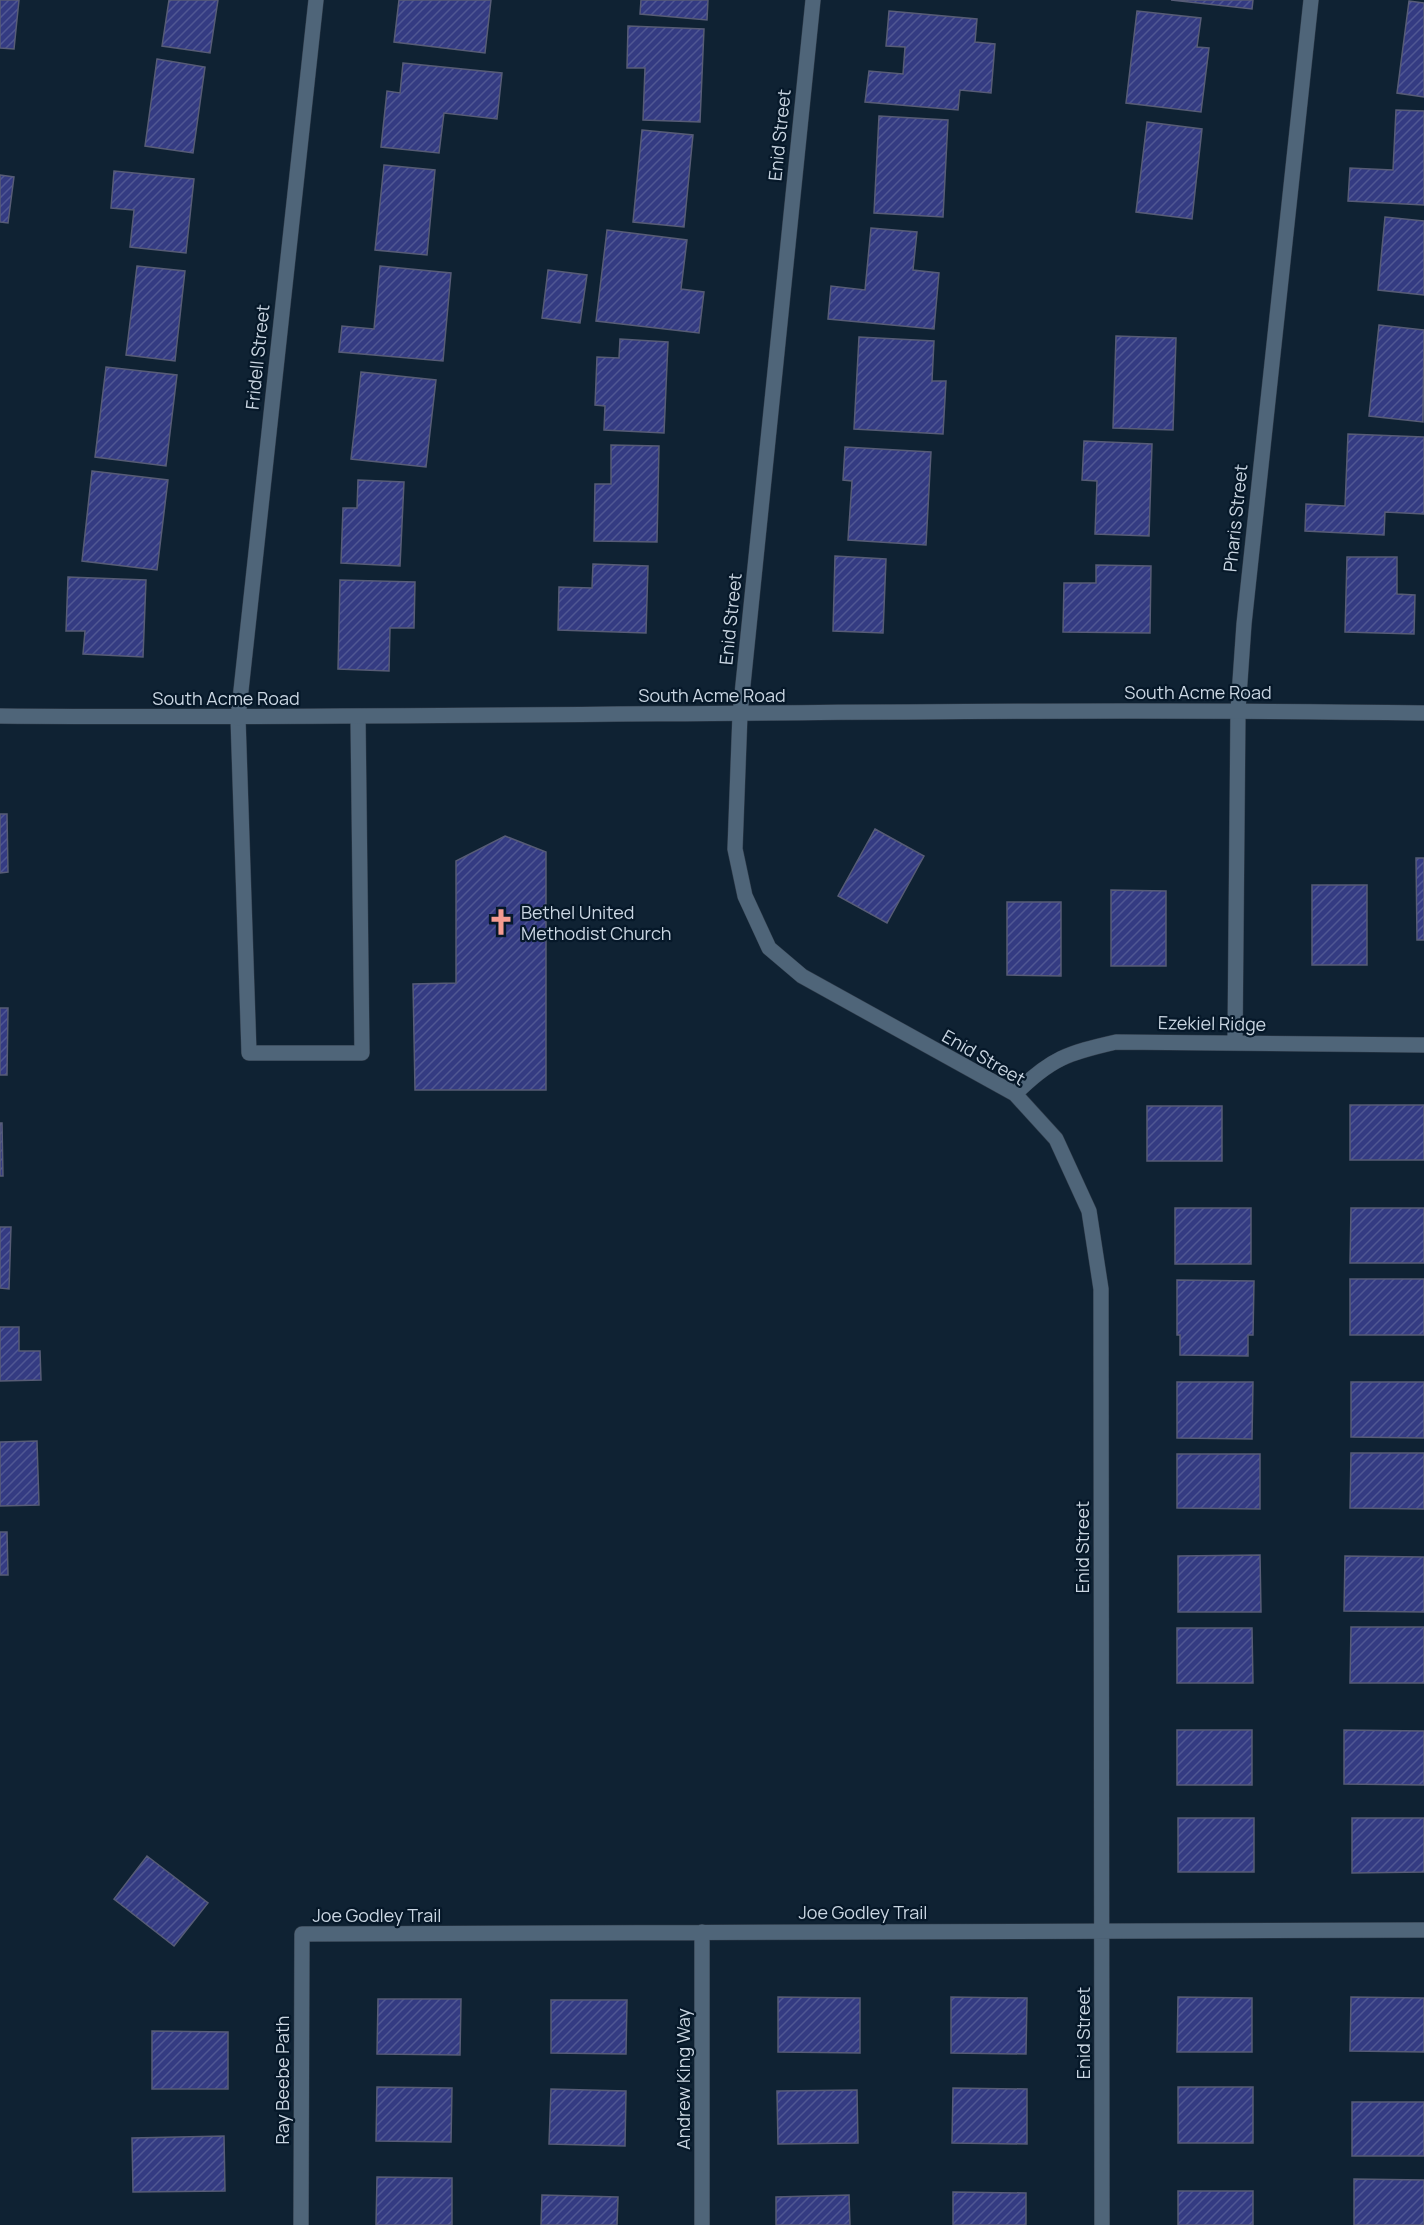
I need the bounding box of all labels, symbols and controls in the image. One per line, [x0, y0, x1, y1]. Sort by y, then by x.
street label: Enid Street [762, 88, 796, 182]
street label: Fridell Street [240, 303, 274, 411]
street label: Pharis Street [1217, 463, 1253, 573]
street label: Enid Street [713, 572, 747, 666]
street label: South Acme Road [1124, 680, 1272, 704]
street label: South Acme Road [638, 683, 786, 707]
street label: South Acme Road [152, 686, 300, 710]
place label: Bethel United Methodist Church [521, 900, 672, 945]
church icon: Bethel United Methodist Church [486, 907, 516, 937]
street label: Ezekiel Ridge [1158, 1010, 1266, 1036]
street label: Enid Street [938, 1024, 1030, 1090]
street label: Enid Street [1070, 1501, 1094, 1593]
street label: Joe Godley Trail [798, 1900, 928, 1924]
street label: Joe Godley Trail [312, 1903, 442, 1927]
street label: Enid Street [1071, 1987, 1095, 2079]
street label: Andrew King Way [671, 2008, 695, 2150]
street label: Ray Beebe Path [270, 2015, 294, 2145]

